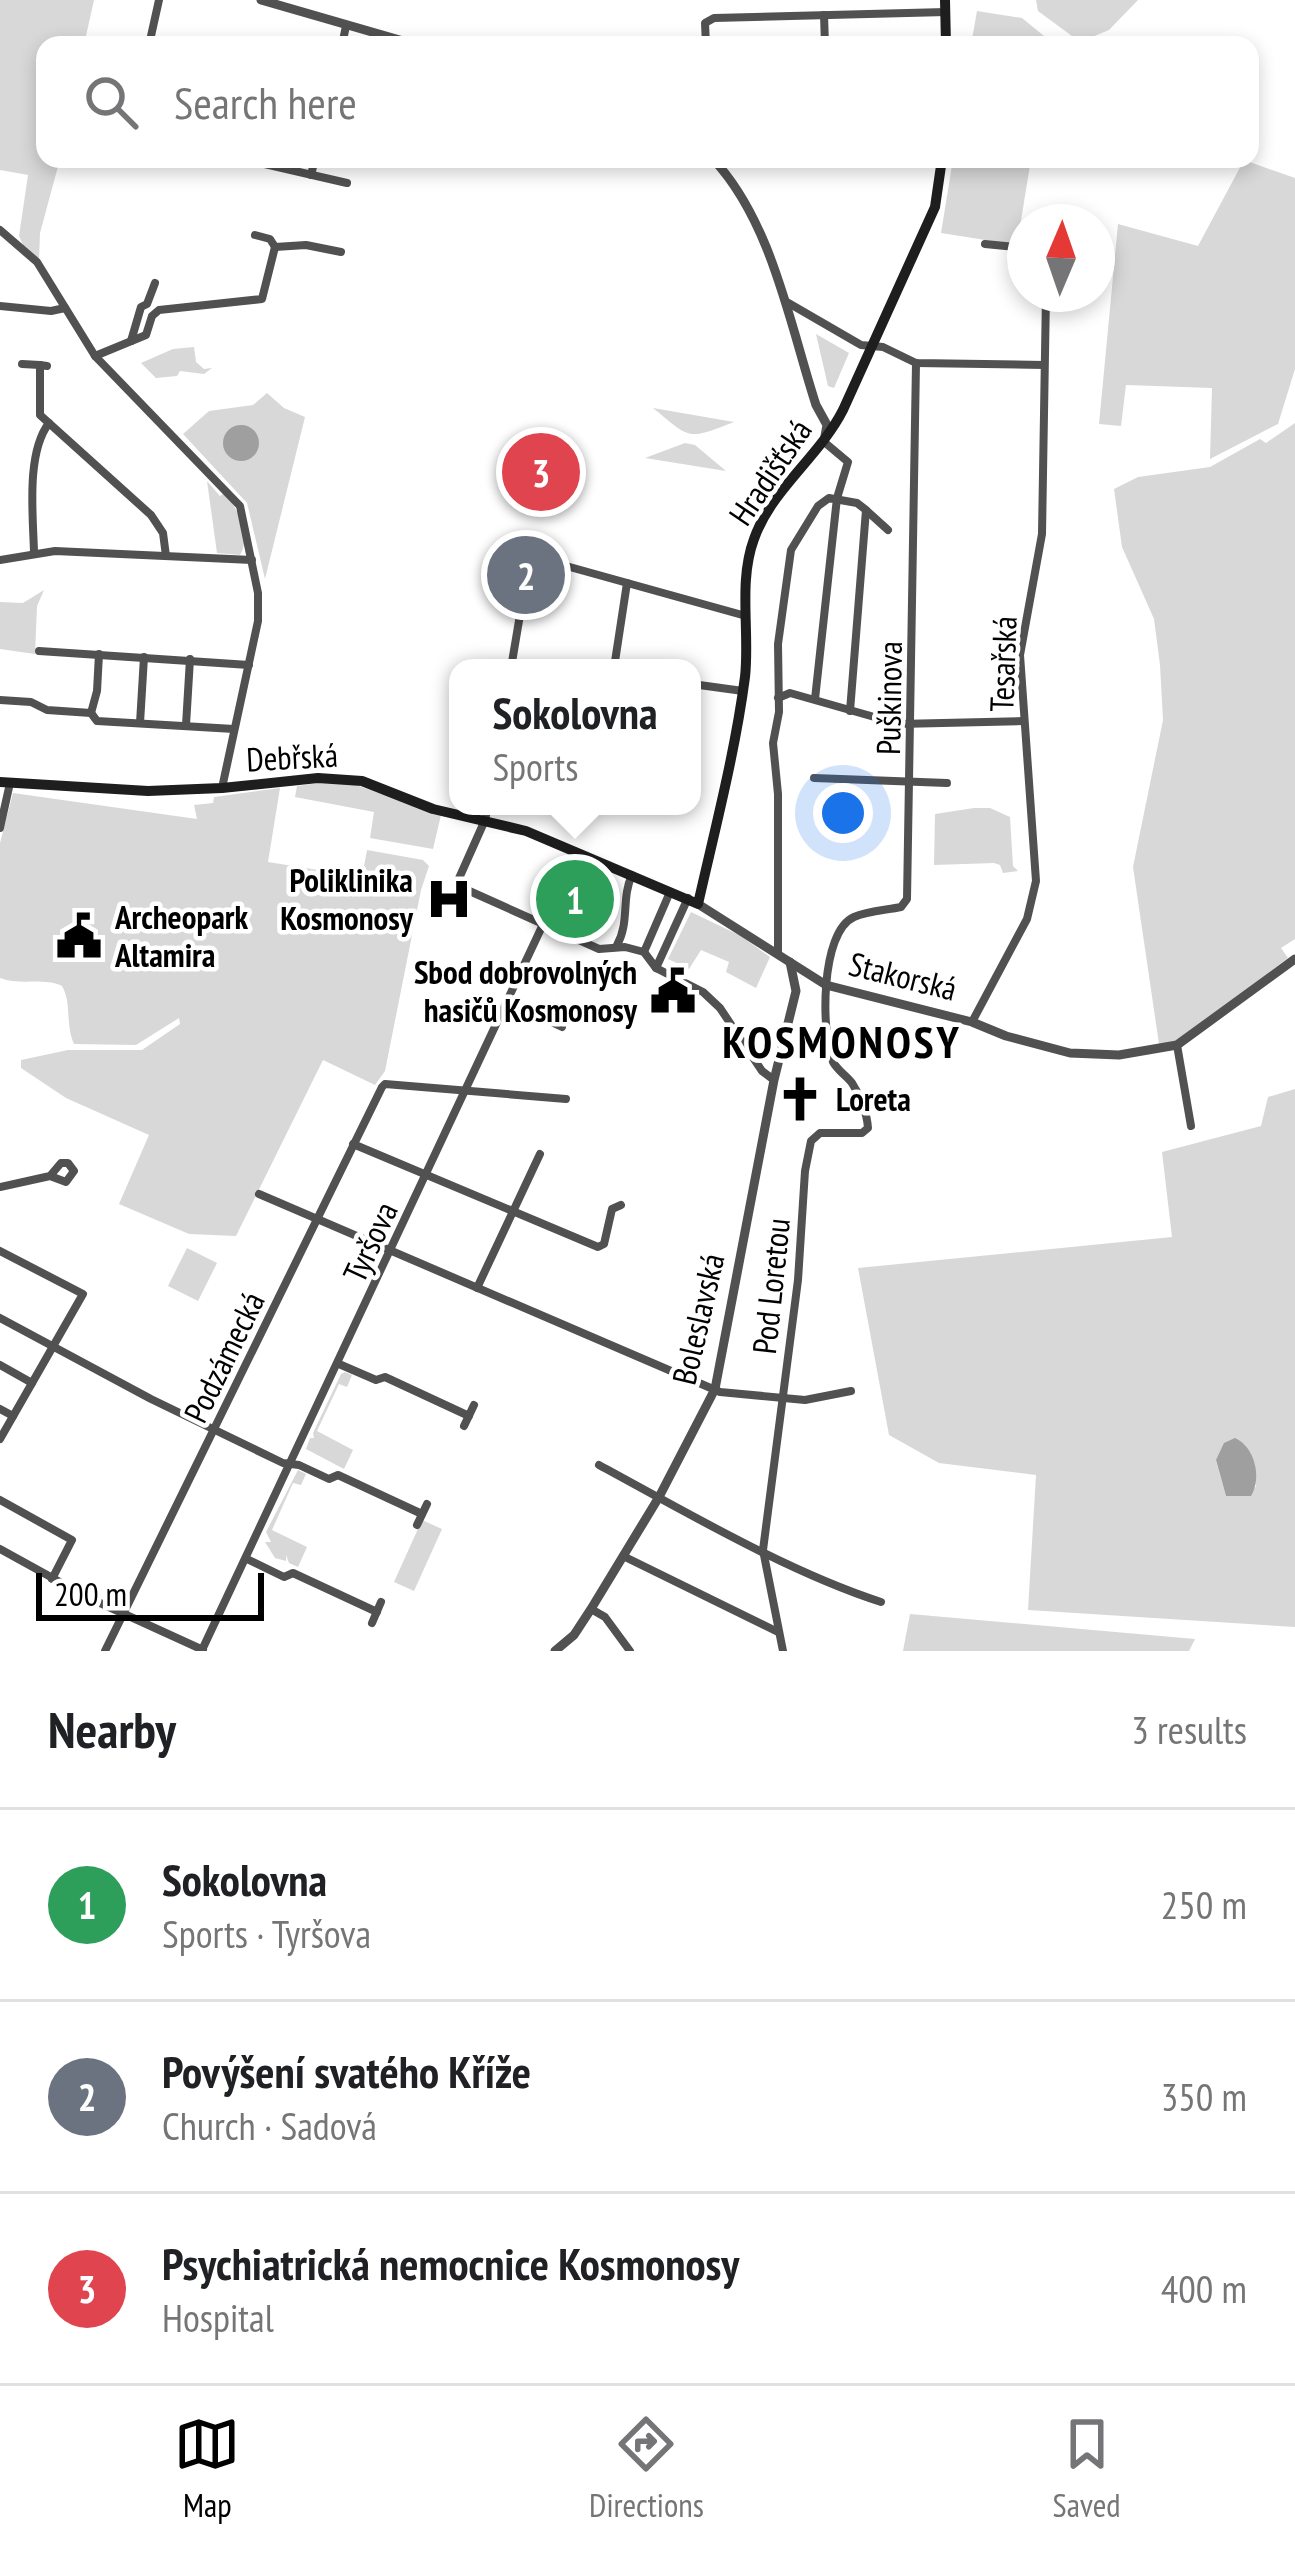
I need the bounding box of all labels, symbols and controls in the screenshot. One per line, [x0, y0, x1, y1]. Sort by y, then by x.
search box [36, 36, 1259, 168]
icon: search [78, 69, 144, 135]
text: Search here [174, 73, 357, 131]
north arrow [1007, 204, 1115, 312]
street label: Hradišťská [719, 410, 821, 533]
pin: 3 [502, 427, 580, 517]
pin: 2 [487, 530, 565, 620]
street label: Tesařská [979, 615, 1026, 712]
street label: Puškinova [866, 641, 911, 755]
popup [449, 659, 701, 815]
text: Sokolovna [492, 683, 658, 741]
street label: Debřská [245, 733, 339, 780]
text: Sports [492, 741, 578, 792]
your location [813, 783, 873, 843]
pin: 1 [536, 854, 614, 944]
place label: Poliklinika Kosmonosy [280, 858, 414, 939]
hospital icon: Poliklinika Kosmonosy [424, 874, 474, 924]
place label: Archeopark Altamira [114, 895, 248, 976]
public building icon: Archeopark Altamira [54, 911, 104, 961]
street label: Stakorská [845, 941, 961, 1010]
place label: Sbod dobrovolných hasičů Kosmonosy [414, 950, 638, 1031]
public building icon: Sbod dobrovolných hasičů Kosmonosy [648, 966, 698, 1016]
district label: KOSMONOSY [722, 1012, 962, 1070]
church icon: Loreta [775, 1074, 825, 1124]
place label: Loreta [836, 1077, 911, 1120]
street label: Tyršova [332, 1195, 407, 1289]
street label: Pod Loretou [742, 1216, 799, 1356]
street label: Boleslavská [662, 1249, 733, 1389]
street label: Podzámecká [174, 1284, 274, 1429]
scale bar [36, 1567, 264, 1620]
text: 200 m [54, 1572, 127, 1615]
text: Nearby [48, 1696, 176, 1762]
text: 3 results [1131, 1704, 1247, 1755]
text: Sokolovna [162, 1850, 327, 1908]
text: 1 [78, 1879, 96, 1930]
text: 250 m [1161, 1879, 1247, 1930]
text: Sports · Tyršova [162, 1908, 371, 1959]
text: Povýšení svatého Kříže [162, 2042, 531, 2100]
text: 2 [78, 2071, 96, 2122]
text: 350 m [1161, 2071, 1247, 2122]
text: Church · Sadová [162, 2100, 377, 2151]
text: Psychiatrická nemocnice Kosmonosy [162, 2234, 739, 2292]
text: 3 [78, 2263, 96, 2314]
text: 400 m [1161, 2263, 1247, 2314]
text: Hospital [162, 2292, 274, 2343]
tab: Map [174, 2411, 240, 2526]
tab: Directions [589, 2411, 704, 2526]
tab: Saved [1053, 2411, 1121, 2526]

